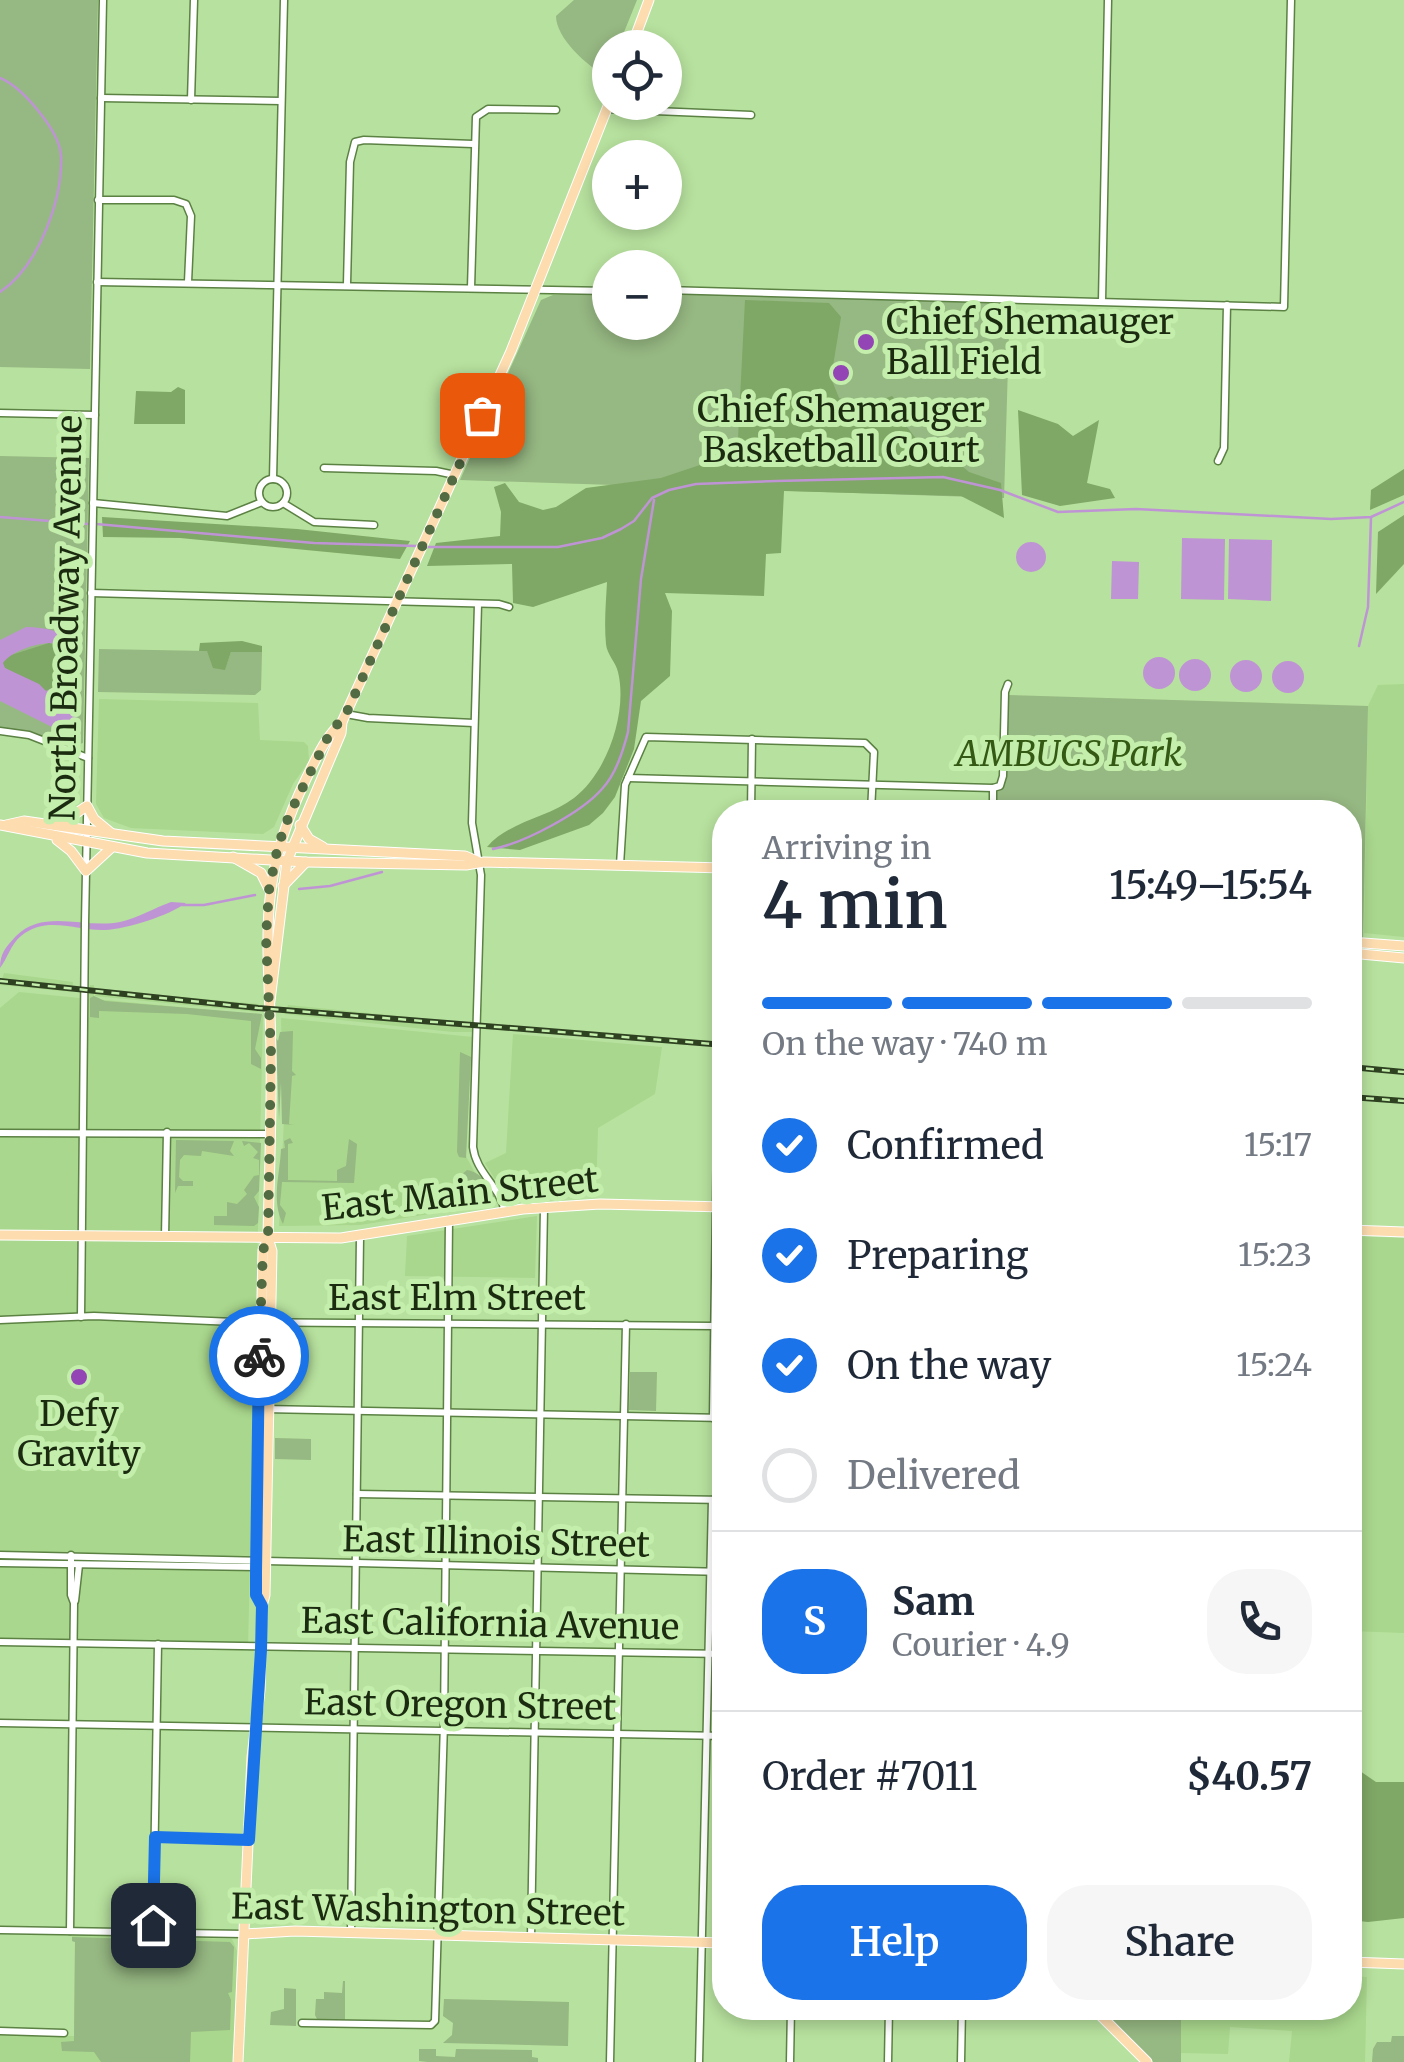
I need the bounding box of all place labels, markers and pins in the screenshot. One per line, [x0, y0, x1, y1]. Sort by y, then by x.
place label: Chief Shemauger Ball Field [886, 300, 1174, 384]
marker: Chief Shemauger Ball Field [855, 331, 877, 353]
marker: Chief Shemauger Basketball Court [830, 362, 852, 384]
pin [440, 373, 525, 458]
place label: Chief Shemauger Basketball Court [697, 388, 985, 472]
marker: Defy Gravity [68, 1366, 90, 1388]
place label: Defy Gravity [17, 1392, 141, 1476]
pin [111, 1883, 196, 1968]

